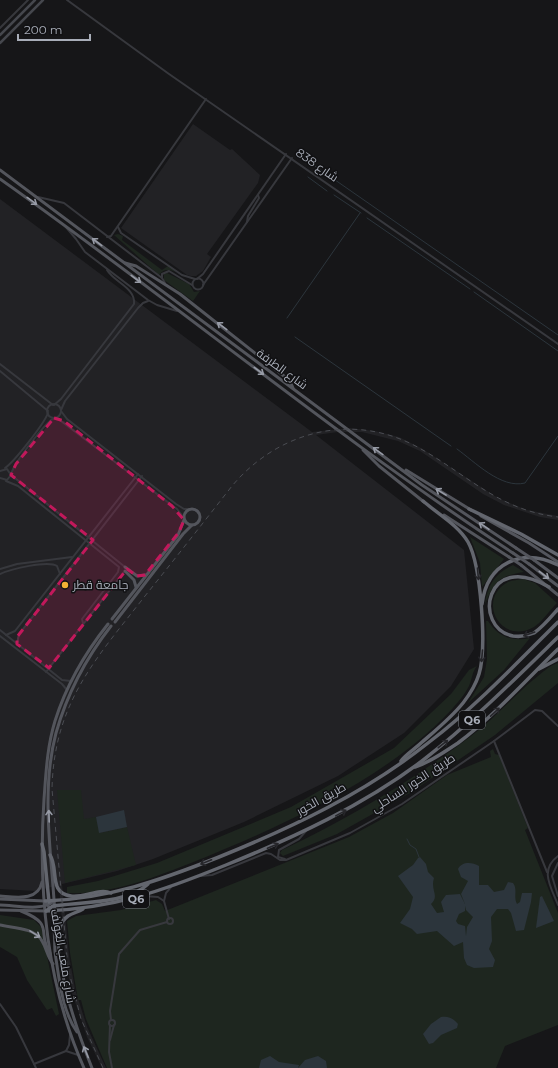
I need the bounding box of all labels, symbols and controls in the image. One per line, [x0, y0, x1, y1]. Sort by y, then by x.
scale bar [18, 16, 90, 42]
text: 200 m [24, 22, 63, 37]
street label: شارع 838 [293, 145, 342, 186]
one-way arrow [26, 197, 37, 205]
one-way arrow [91, 237, 102, 246]
one-way arrow [131, 275, 142, 283]
one-way arrow [217, 322, 228, 331]
street label: شارع الطرفة [253, 345, 311, 393]
one-way arrow [253, 367, 264, 376]
one-way arrow [373, 446, 384, 455]
one-way arrow [435, 487, 447, 495]
one-way arrow [478, 522, 489, 530]
one-way arrow [475, 567, 482, 580]
one-way arrow [538, 571, 549, 579]
place label: جامعة قطر [72, 577, 129, 592]
marker: جامعة قطر [60, 580, 70, 590]
one-way arrow [522, 631, 535, 638]
one-way arrow [479, 649, 486, 662]
one-way arrow [490, 707, 500, 717]
road number: Q6 [459, 711, 485, 729]
one-way arrow [438, 740, 448, 749]
street label: طريق الخور الساحلي [368, 750, 459, 818]
street label: طريق الخور [292, 779, 348, 819]
one-way arrow [335, 809, 347, 817]
one-way arrow [45, 810, 52, 823]
one-way arrow [267, 841, 279, 849]
one-way arrow [201, 859, 213, 866]
road number: Q6 [123, 890, 149, 908]
street label: شارع ملعب الغولف [47, 908, 79, 1004]
one-way arrow [29, 930, 40, 939]
one-way arrow [81, 1046, 89, 1058]

